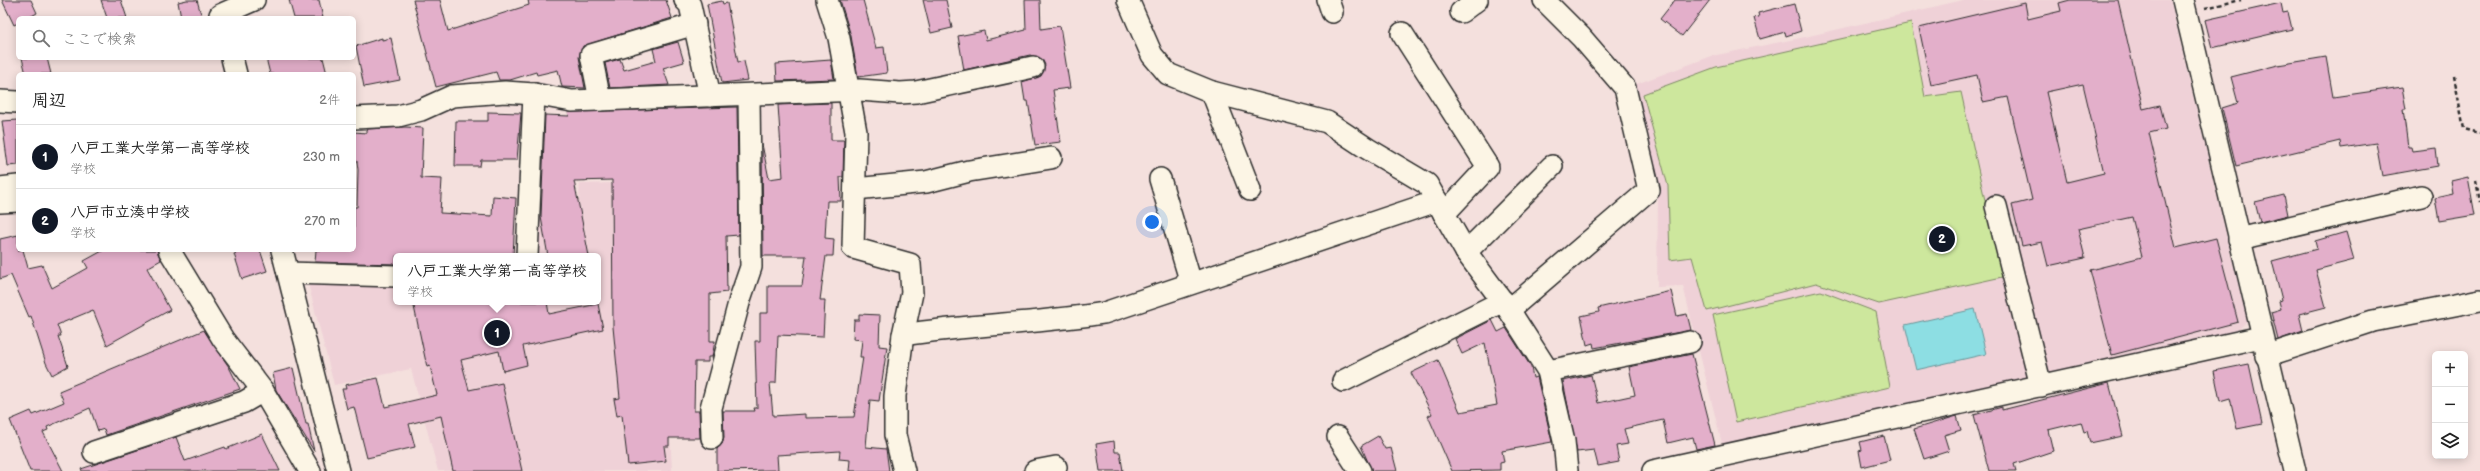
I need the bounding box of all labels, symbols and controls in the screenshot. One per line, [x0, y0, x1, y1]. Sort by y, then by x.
search box [16, 16, 356, 60]
icon: search [30, 27, 52, 49]
text: ここで検索 [62, 30, 137, 49]
text: 周辺 [32, 91, 66, 111]
text: 2件 [319, 92, 340, 108]
text: 八戸工業大学第一高等学校 [70, 139, 250, 158]
text: 1 [42, 149, 48, 165]
text: 230 m [303, 149, 340, 165]
text: 学校 [70, 161, 96, 177]
text: 八戸市立湊中学校 [70, 203, 190, 222]
your location [1142, 212, 1162, 232]
text: 2 [41, 213, 49, 229]
text: 270 m [304, 213, 340, 229]
pin: 2 [1929, 224, 1955, 254]
text: 学校 [70, 225, 96, 241]
popup [393, 253, 601, 305]
text: 八戸工業大学第一高等学校 [407, 262, 587, 281]
text: 学校 [407, 284, 433, 300]
pin: 1 [484, 318, 510, 348]
map controls [2432, 351, 2468, 459]
button: + [2432, 351, 2468, 387]
button: − [2432, 387, 2468, 423]
button: layers [2432, 423, 2468, 459]

